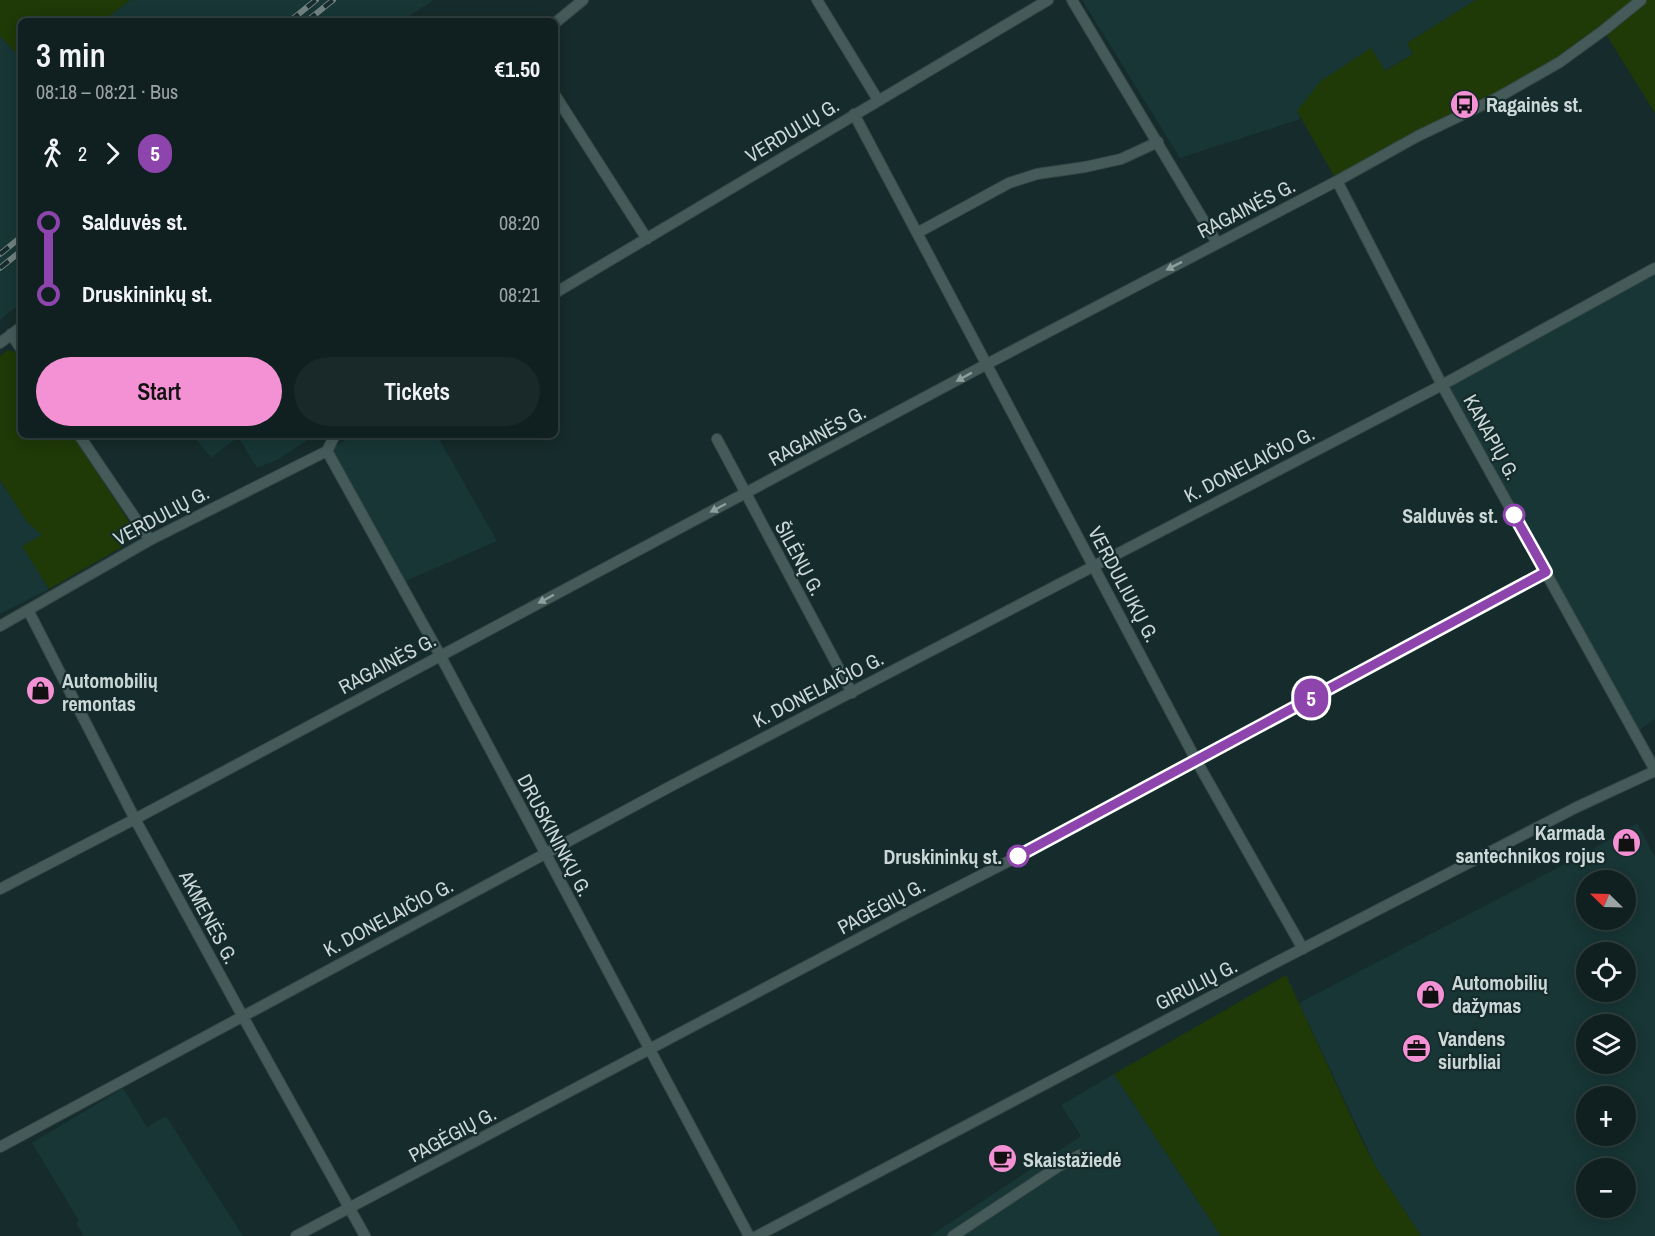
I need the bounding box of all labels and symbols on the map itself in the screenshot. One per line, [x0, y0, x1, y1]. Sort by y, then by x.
bus stop icon: Ragainės st. [1449, 88, 1481, 120]
street label: VERDULIŲ G. [740, 91, 844, 169]
place label: Ragainės st. [1486, 91, 1583, 118]
street label: RAGAINĖS G. [1192, 172, 1300, 244]
one-way arrow [1165, 261, 1182, 271]
one-way arrow [955, 372, 972, 382]
street label: KANAPIŲ G. [1457, 389, 1527, 485]
street label: RAGAINĖS G. [764, 398, 870, 472]
street label: K. DONELAIČIO G. [1179, 419, 1319, 509]
street label: VERDULIŲ G. [108, 478, 214, 552]
place label: Salduvės st. [1402, 502, 1498, 529]
one-way arrow [709, 503, 726, 513]
marker: Salduvės st. [1503, 504, 1525, 526]
street label: ŠILĖNŲ G. [769, 516, 831, 600]
street label: VERDULIUKŲ G. [1082, 521, 1166, 647]
one-way arrow [537, 594, 554, 604]
street label: RAGAINĖS G. [334, 626, 440, 700]
street label: K. DONELAIČIO G. [748, 644, 888, 734]
place label: Automobilių remontas [62, 667, 158, 717]
shop icon: Automobilių remontas [25, 675, 57, 707]
line badge: 5 [1292, 678, 1330, 718]
street label: DRUSKININKŲ G. [511, 769, 599, 901]
place label: Karmada santechnikos rojus [1456, 819, 1605, 869]
shop icon: Karmada santechnikos rojus [1610, 827, 1642, 859]
place label: Druskininkų st. [884, 843, 1002, 870]
marker: Druskininkų st. [1007, 845, 1029, 867]
street label: AKMENĖS G. [173, 865, 245, 968]
north arrow [1576, 870, 1636, 930]
street label: K. DONELAIČIO G. [318, 871, 458, 963]
street label: PAGĖGIŲ G. [833, 872, 929, 940]
street label: GIRULIŲ G. [1150, 952, 1242, 1016]
place label: Automobilių dažymas [1452, 969, 1548, 1019]
shop icon: Automobilių dažymas [1415, 978, 1447, 1010]
place label: Vandens siurbliai [1438, 1025, 1505, 1075]
office icon: Vandens siurbliai [1401, 1033, 1433, 1065]
street label: PAGĖGIŲ G. [404, 1100, 500, 1168]
cafe icon: Skaistažiedė [986, 1143, 1018, 1175]
place label: Skaistažiedė [1023, 1146, 1121, 1173]

